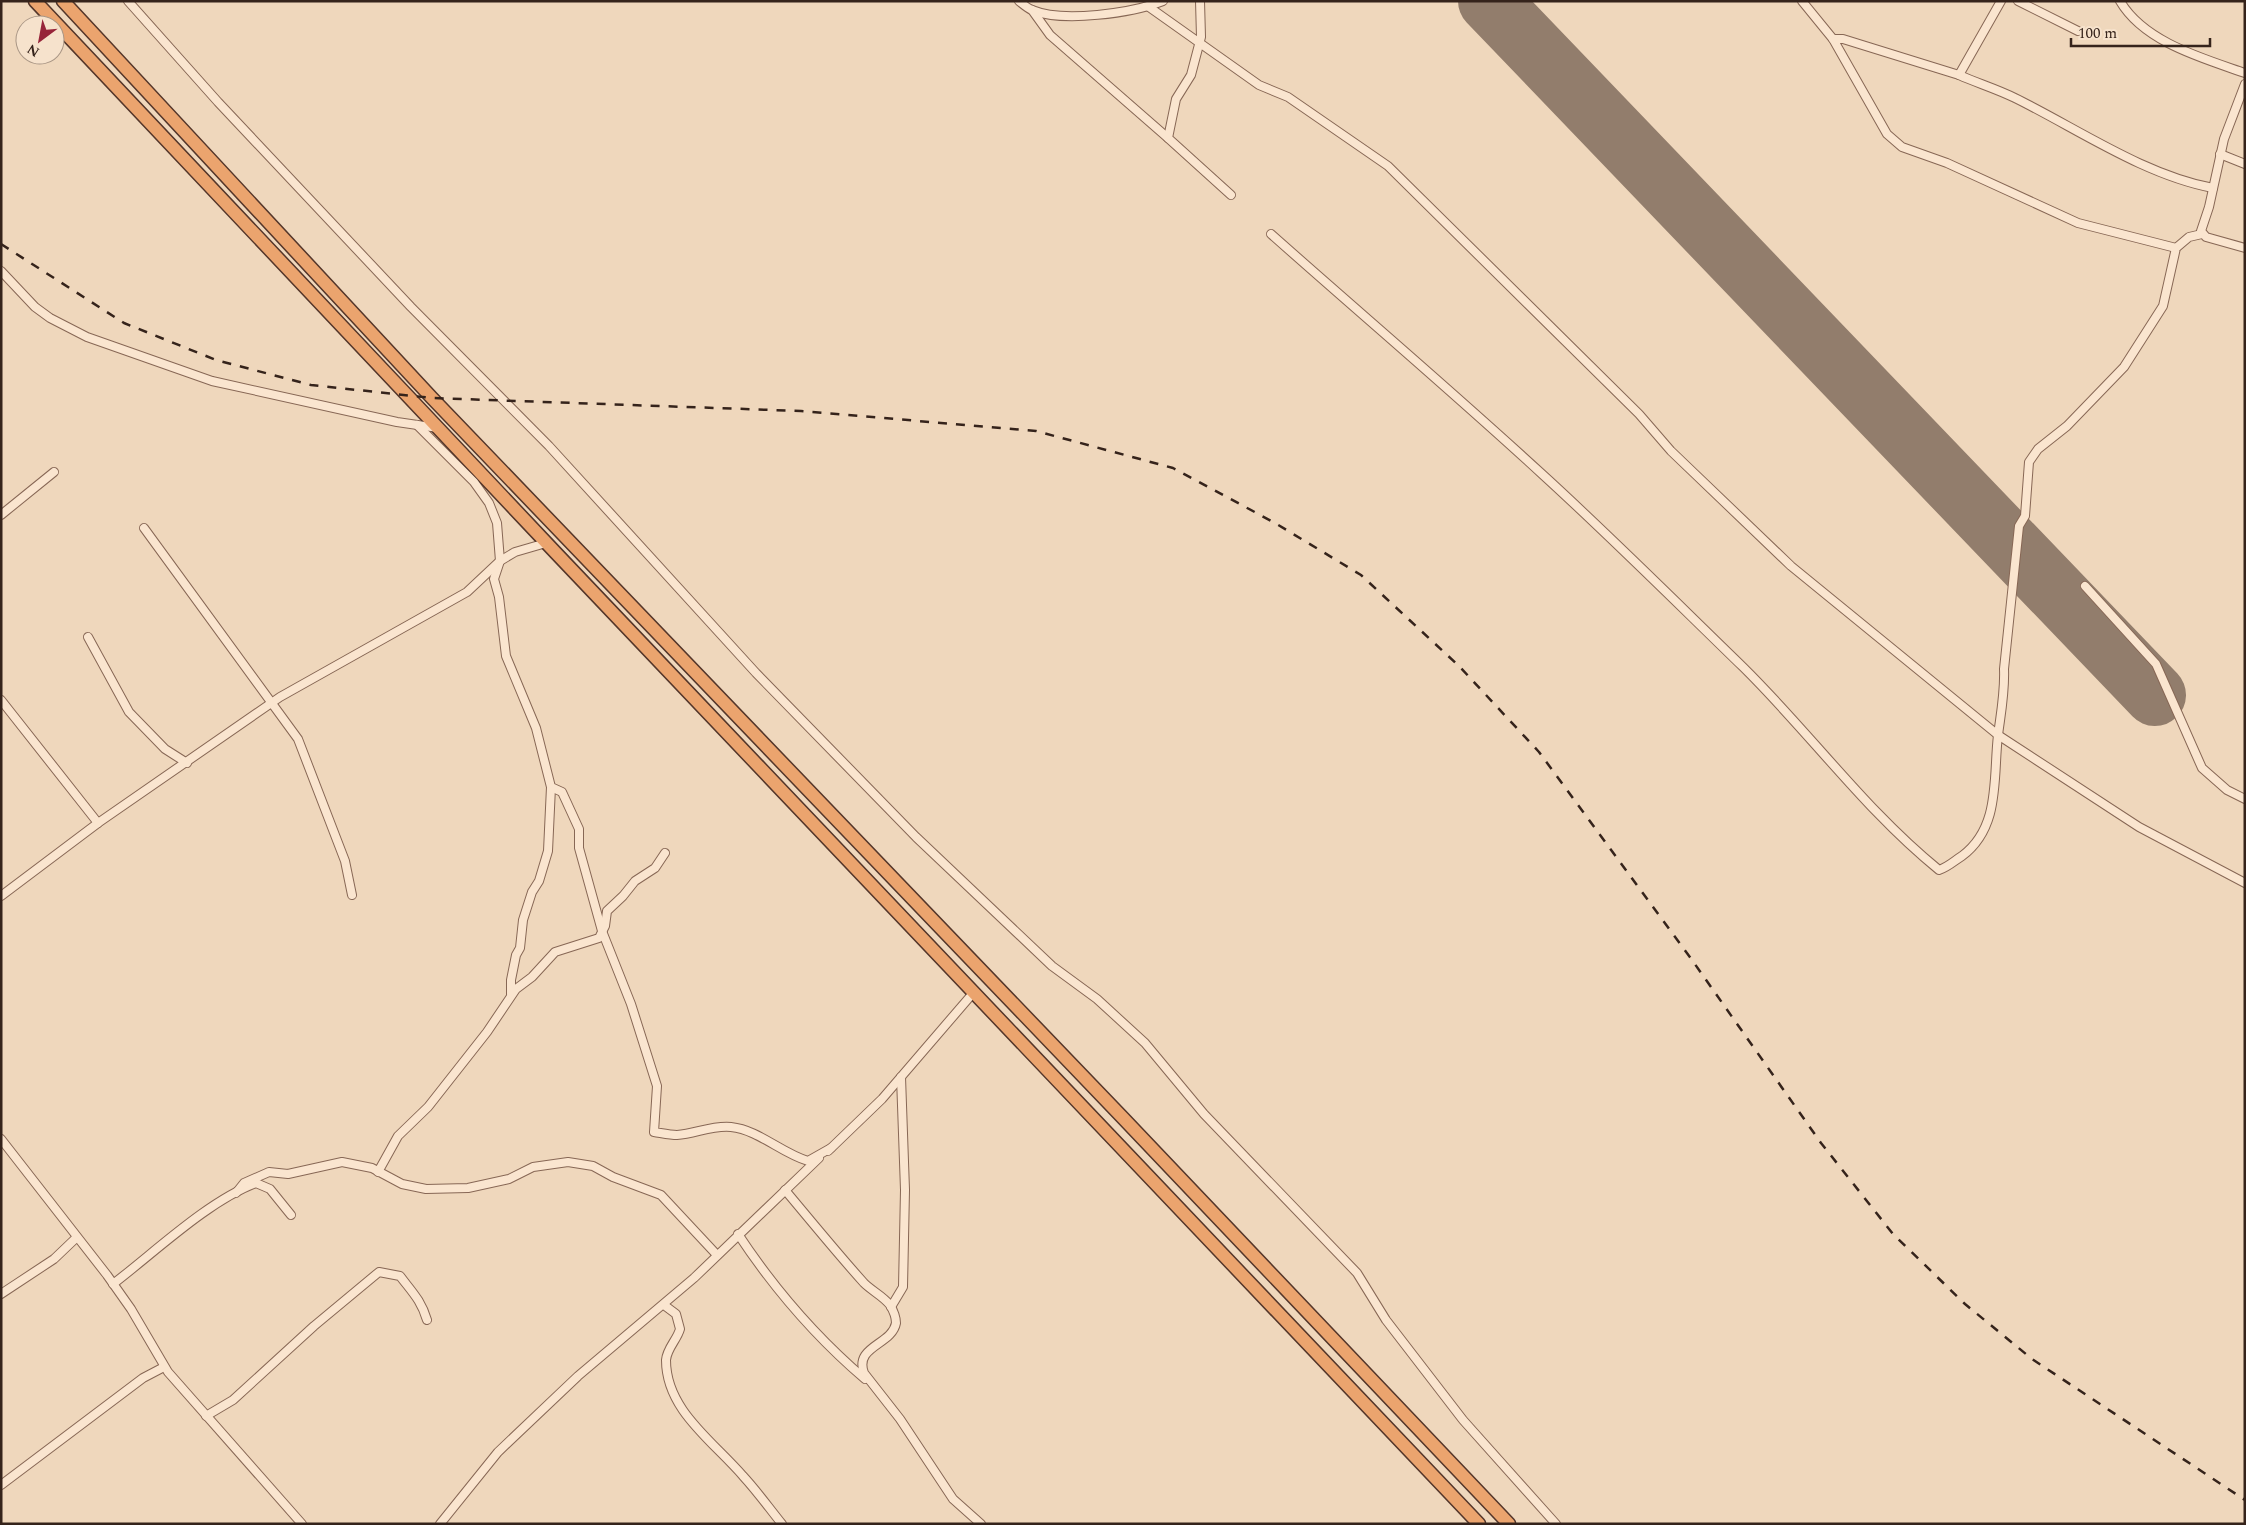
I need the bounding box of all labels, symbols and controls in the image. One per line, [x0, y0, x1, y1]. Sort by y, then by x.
north arrow [15, 15, 65, 65]
scale bar [2071, 15, 2210, 47]
text: 100 m [2078, 22, 2117, 45]
text: N [23, 39, 44, 63]

